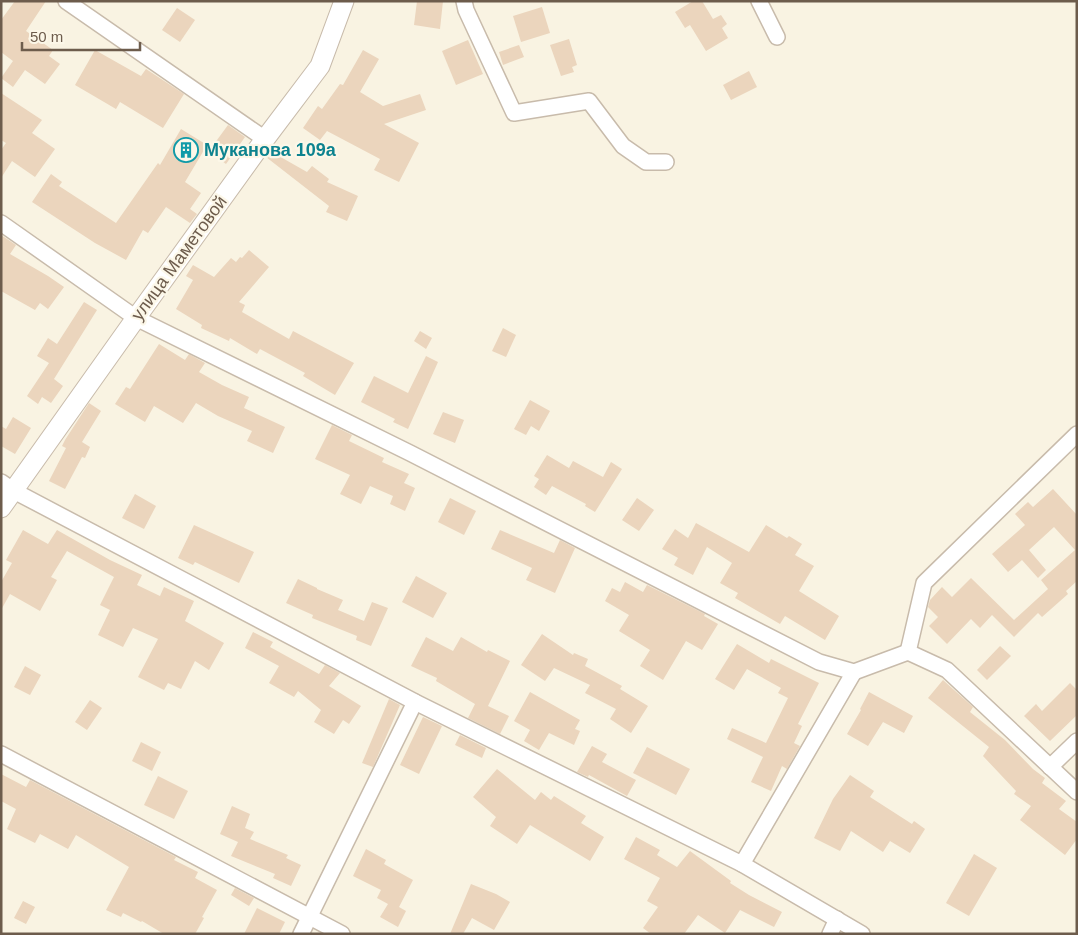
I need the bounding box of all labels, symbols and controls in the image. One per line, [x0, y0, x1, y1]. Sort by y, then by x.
scale bar [22, 20, 140, 52]
text: 50 m [30, 28, 63, 45]
building icon: Муканова 109а [173, 137, 199, 163]
place label: Муканова 109а [204, 140, 337, 160]
street label: улица Маметовой [127, 192, 231, 324]

